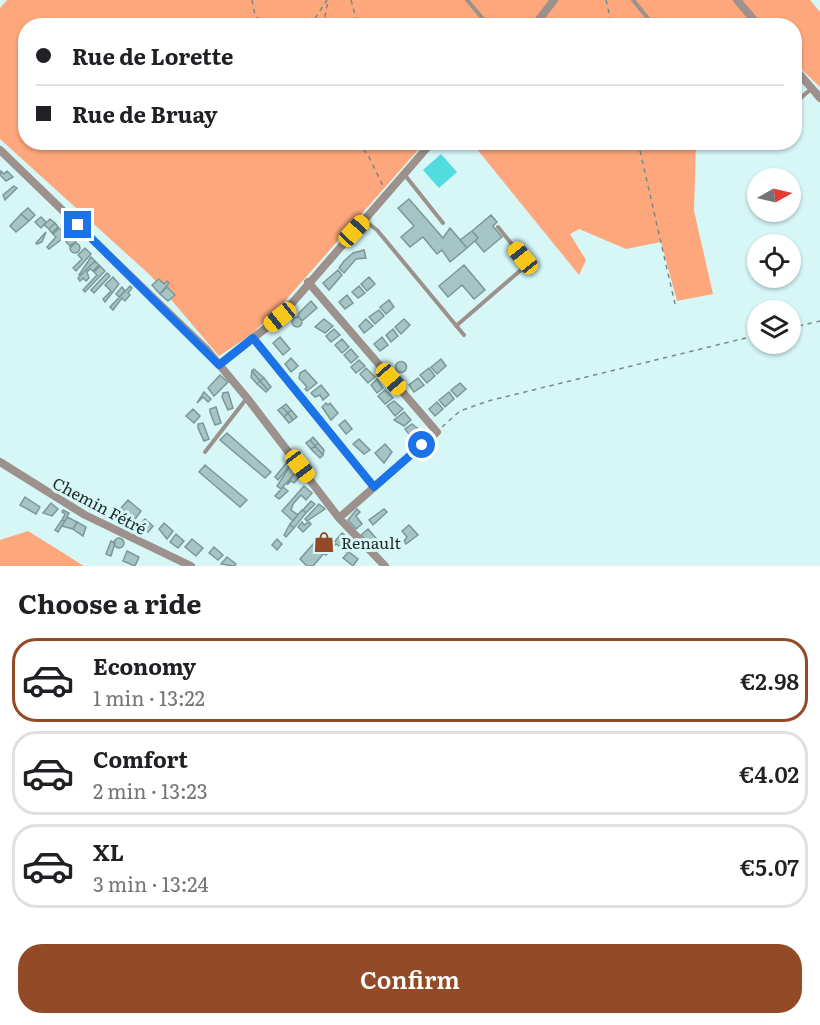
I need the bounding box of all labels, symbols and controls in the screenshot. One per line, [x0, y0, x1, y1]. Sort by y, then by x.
text: Rue de Lorette [72, 39, 233, 72]
text: Rue de Bruay [72, 97, 218, 130]
north arrow [747, 168, 801, 222]
map controls [747, 168, 801, 354]
route end [64, 211, 91, 238]
car [335, 212, 373, 250]
button: locate [747, 234, 801, 288]
car [505, 238, 541, 278]
car [260, 299, 300, 335]
button: layers [747, 300, 801, 354]
car [372, 360, 410, 398]
route start [408, 431, 435, 458]
car [282, 446, 318, 486]
street label: Chemin Fétré [49, 470, 151, 540]
shop icon: Renault [312, 530, 336, 554]
place label: Renault [341, 530, 401, 554]
text: Choose a ride [18, 582, 201, 622]
text: Economy [93, 649, 196, 682]
icon: car [21, 653, 75, 707]
text: €2.98 [740, 664, 799, 697]
text: 1 min · 13:22 [93, 682, 205, 712]
text: Comfort [93, 742, 188, 775]
icon: car [21, 746, 75, 800]
text: €4.02 [739, 757, 799, 790]
text: 2 min · 13:23 [93, 775, 208, 805]
text: XL [93, 835, 124, 868]
icon: car [21, 839, 75, 893]
text: €5.07 [740, 850, 799, 883]
text: 3 min · 13:24 [93, 868, 208, 898]
button: Confirm [18, 944, 802, 1013]

